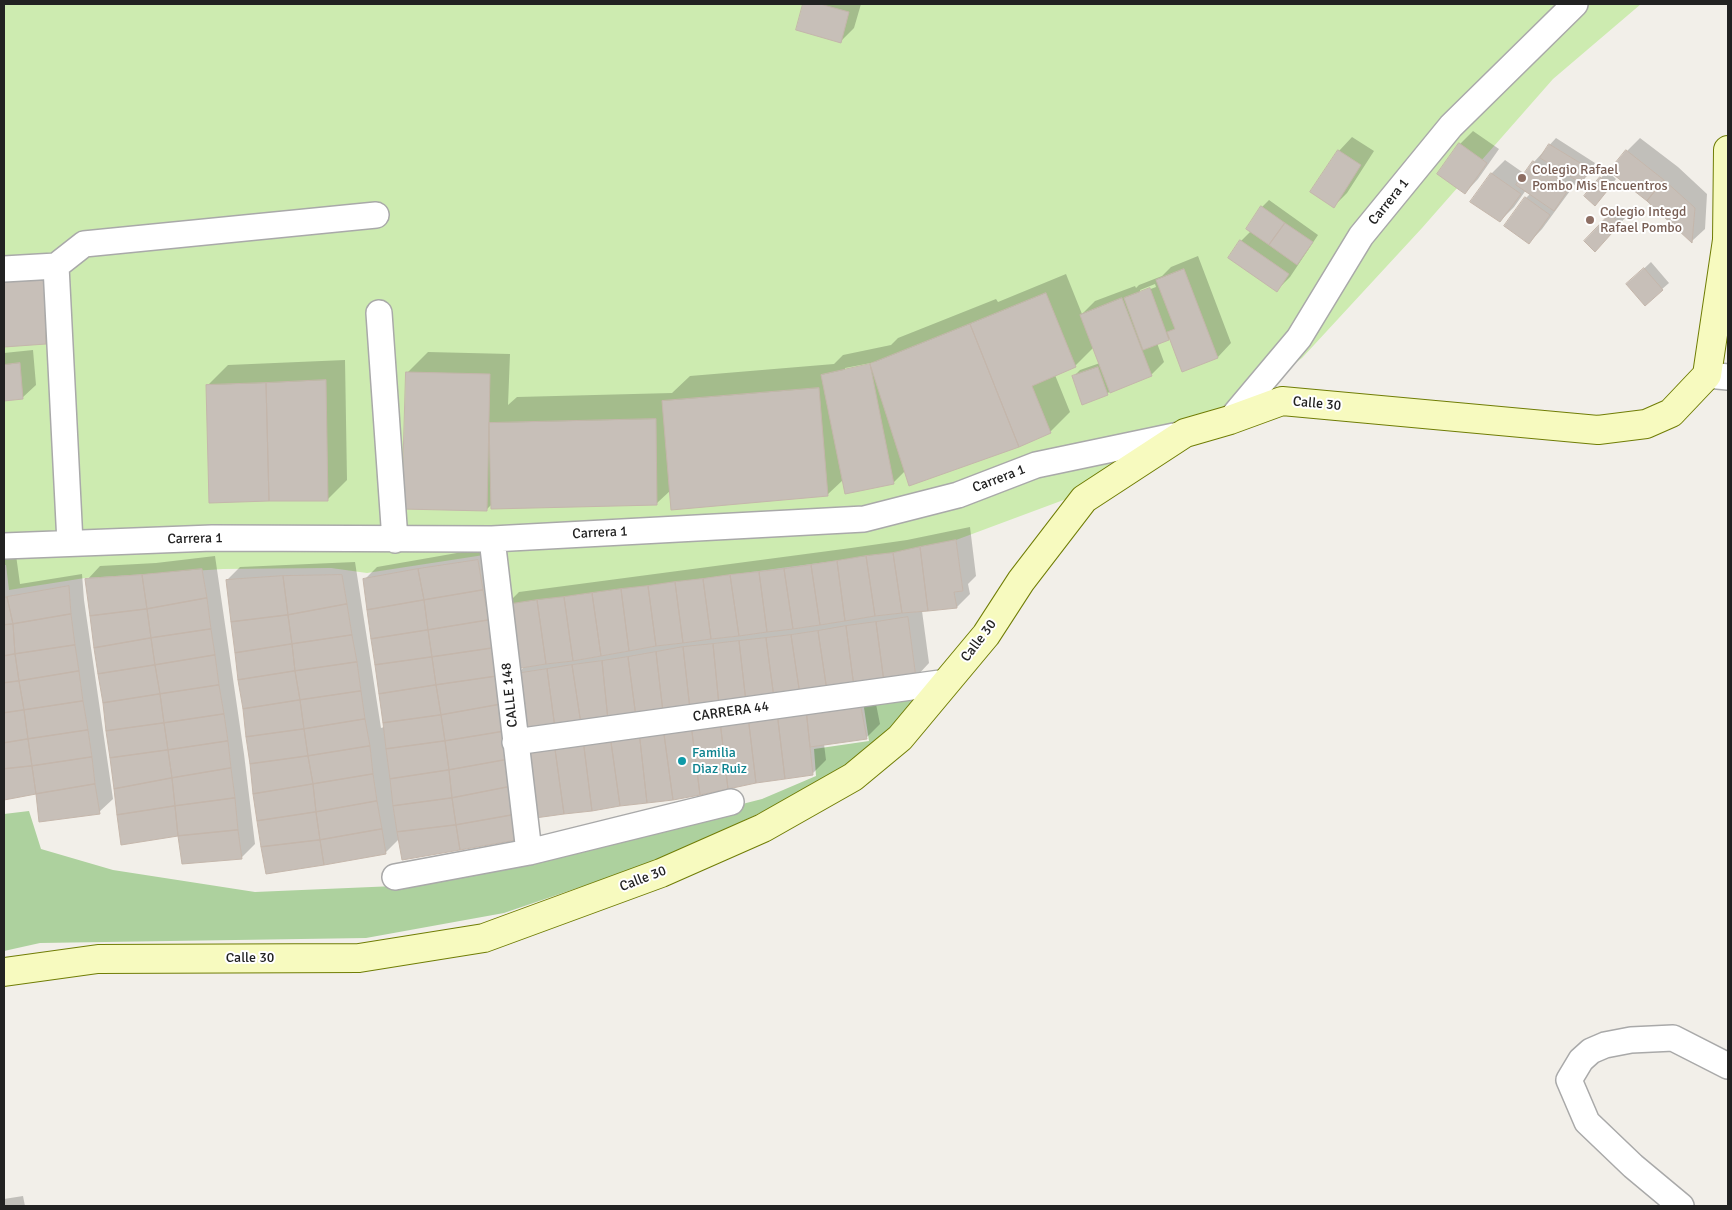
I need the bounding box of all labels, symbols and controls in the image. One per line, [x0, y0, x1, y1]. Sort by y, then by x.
place label: Colegio Rafael Pombo Mis Encuentros [1532, 162, 1668, 194]
marker: Colegio Rafael Pombo Mis Encuentros [1516, 172, 1528, 184]
street label: Carrera 1 [1365, 175, 1413, 229]
place label: Colegio Integd Rafael Pombo [1600, 204, 1686, 236]
marker: Colegio Integd Rafael Pombo [1584, 214, 1596, 226]
street label: Calle 30 [1292, 394, 1342, 414]
street label: Carrera 1 [970, 461, 1028, 497]
street label: Carrera 1 [572, 523, 628, 543]
street label: Carrera 1 [167, 530, 223, 548]
street label: Calle 30 [958, 617, 1000, 665]
street label: CALLE 148 [498, 662, 522, 728]
street label: CARRERA 44 [692, 698, 770, 726]
place label: Familia Diaz Ruiz [692, 745, 747, 778]
marker: Familia Diaz Ruiz [676, 755, 688, 767]
street label: Calle 30 [617, 862, 669, 896]
street label: Calle 30 [226, 950, 274, 966]

